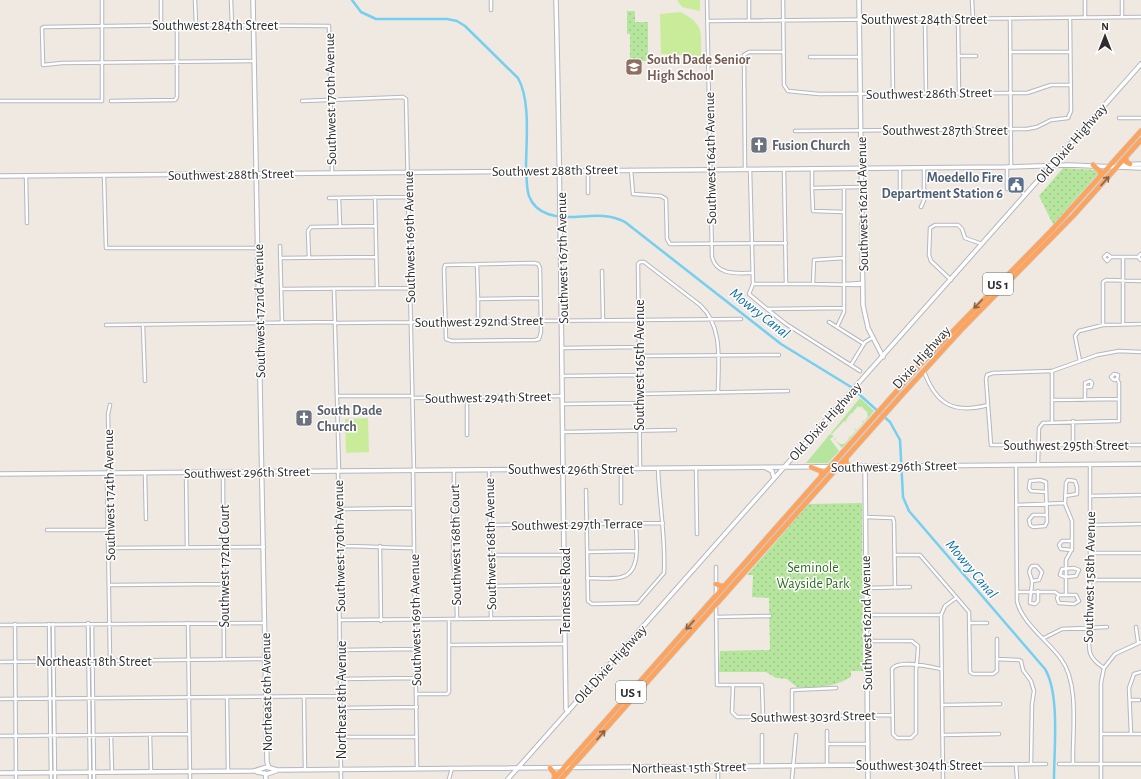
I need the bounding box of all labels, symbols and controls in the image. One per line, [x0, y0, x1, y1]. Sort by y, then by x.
street label: Southwest 284th Street [861, 13, 988, 27]
north arrow [1085, 16, 1125, 56]
street label: Southwest 284th Street [152, 19, 279, 33]
text: N [1101, 21, 1109, 32]
street label: Southwest 170th Avenue [323, 33, 339, 165]
place label: South Dade Senior High School [647, 53, 750, 83]
school or university icon: South Dade Senior High School [624, 57, 644, 77]
street label: Southwest 286th Street [866, 86, 993, 102]
street label: Southwest 164th Avenue [703, 92, 719, 224]
street label: Old Dixie Highway [1033, 101, 1110, 186]
street label: Southwest 287th Street [882, 124, 1008, 138]
church icon: Fusion Church [749, 135, 769, 155]
street label: Southwest 162nd Avenue [855, 136, 871, 272]
place label: Fusion Church [772, 139, 850, 153]
street label: Southwest 288th Street [492, 163, 619, 179]
street label: Southwest 288th Street [168, 167, 295, 183]
street label: Southwest 169th Avenue [402, 171, 418, 303]
place label: Moedello Fire Department Station 6 [882, 171, 1003, 201]
public building icon: Moedello Fire Department Station 6 [1006, 175, 1026, 195]
one-way arrow [1100, 176, 1109, 186]
street label: Southwest 167th Avenue [555, 192, 571, 324]
street label: Southwest 172nd Avenue [252, 244, 268, 378]
road number: US 1 [983, 273, 1013, 295]
water label: Mowry Canal [727, 285, 793, 342]
street label: Southwest 165th Avenue [633, 299, 647, 431]
one-way arrow [973, 299, 983, 309]
street label: Southwest 292nd Street [415, 314, 544, 330]
street label: Dixie Highway [890, 324, 953, 392]
street label: Old Dixie Highway [787, 379, 865, 464]
street label: Southwest 294th Street [425, 390, 552, 406]
place label: South Dade Church [317, 404, 382, 434]
church icon: South Dade Church [294, 408, 314, 428]
street label: Southwest 174th Avenue [102, 429, 118, 561]
street label: Southwest 295th Street [1003, 439, 1129, 453]
street label: Southwest 296th Street [831, 459, 958, 475]
street label: Southwest 296th Street [508, 463, 635, 477]
street label: Southwest 296th Street [184, 465, 311, 481]
street label: Southwest 168th Avenue [483, 478, 499, 610]
street label: Southwest 170th Avenue [332, 480, 348, 612]
street label: Southwest 168th Court [448, 484, 464, 606]
street label: Southwest 172nd Court [218, 504, 232, 628]
street label: Southwest 158th Avenue [1082, 511, 1098, 643]
street label: Southwest 297th Terrace [511, 517, 643, 533]
water label: Mowry Canal [943, 537, 1001, 602]
street label: Tennessee Road [559, 548, 573, 634]
street label: Southwest 169th Avenue [408, 554, 424, 686]
street label: Southwest 162nd Avenue [859, 555, 875, 691]
park label: Seminole Wayside Park [777, 561, 850, 591]
one-way arrow [686, 620, 695, 630]
street label: Old Dixie Highway [572, 622, 650, 707]
street label: Northeast 6th Avenue [259, 633, 275, 751]
street label: Northeast 8th Avenue [335, 641, 349, 759]
street label: Northeast 18th Street [36, 655, 152, 669]
road number: US 1 [616, 681, 646, 703]
street label: Southwest 303rd Street [750, 709, 876, 725]
one-way arrow [596, 729, 605, 740]
street label: Southwest 304th Street [856, 759, 983, 773]
street label: Northeast 15th Street [631, 760, 747, 776]

